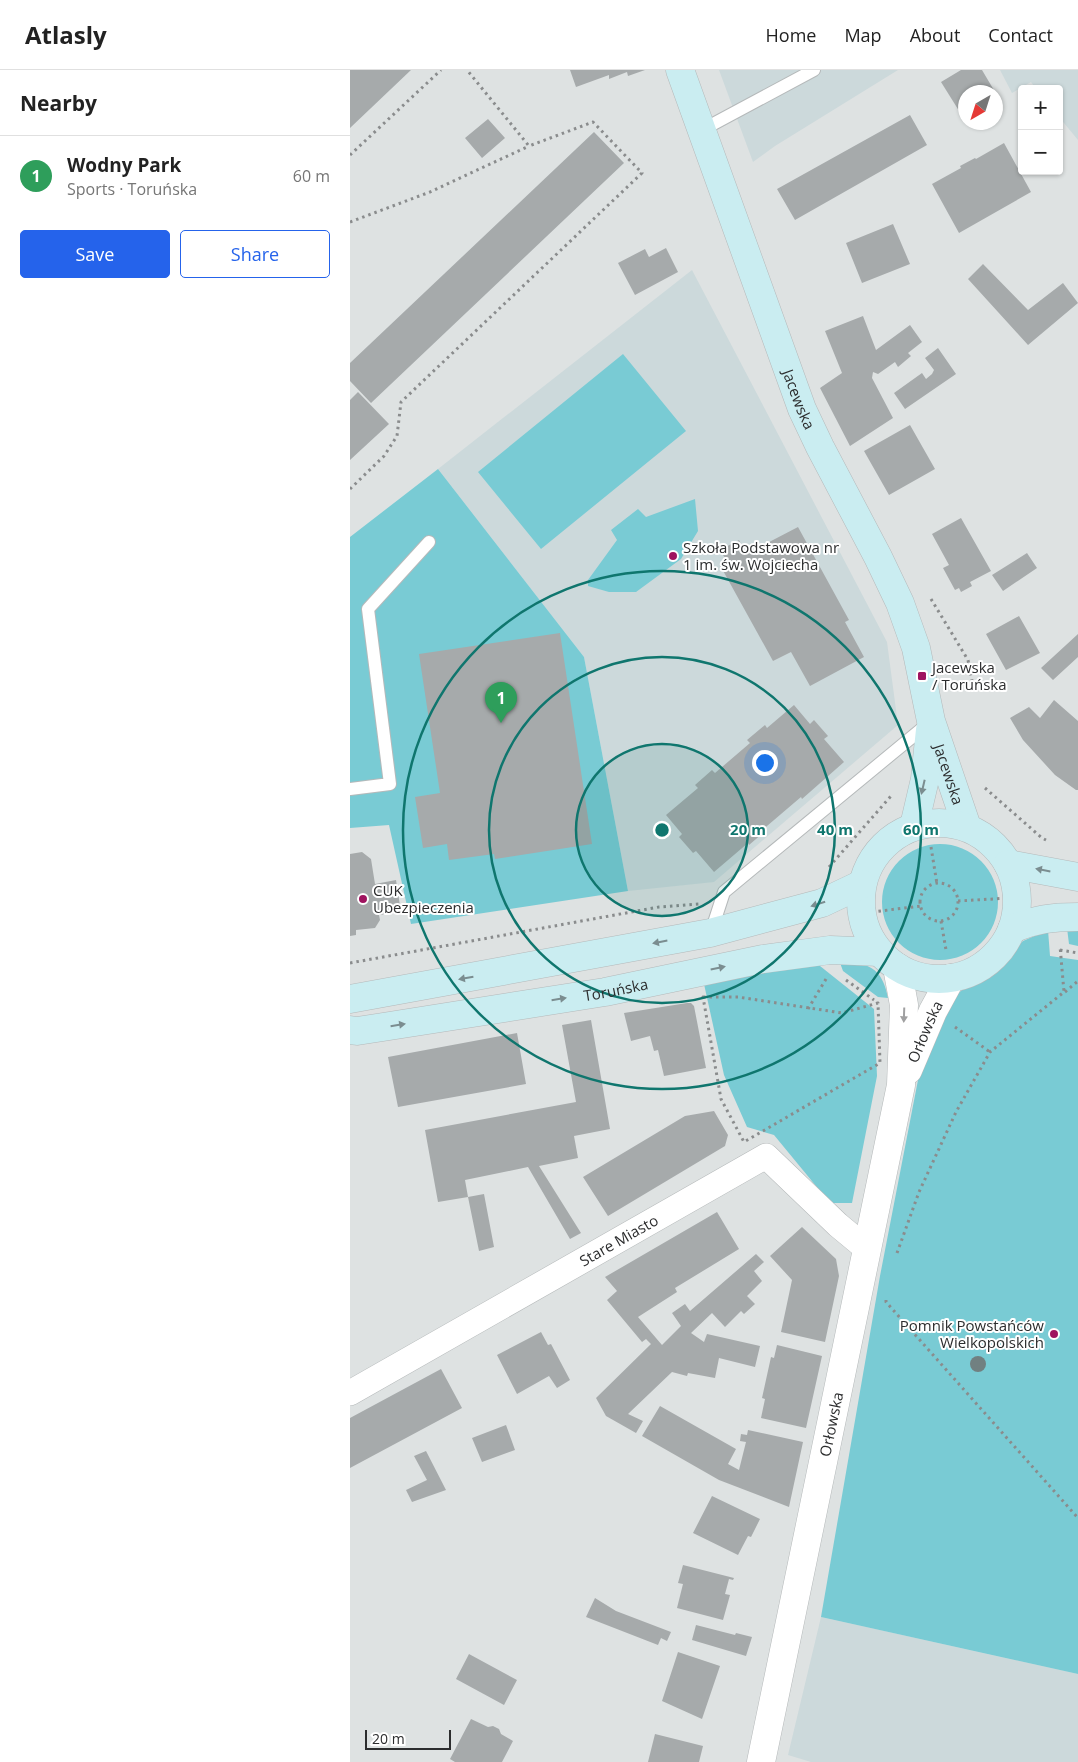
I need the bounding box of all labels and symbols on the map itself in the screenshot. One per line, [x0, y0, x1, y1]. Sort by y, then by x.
north arrow [958, 85, 1003, 130]
street label: Jacewska [778, 364, 820, 432]
place label: Szkoła Podstawowa nr 1 im. św. Wojciecha [683, 537, 839, 574]
marker: Szkoła Podstawowa nr 1 im. św. Wojciecha [667, 550, 679, 562]
place label: Jacewska / Toruńska [930, 657, 1007, 694]
marker: Jacewska / Toruńska [916, 670, 928, 682]
pin: 1 [485, 682, 517, 723]
street label: Jacewska [929, 739, 969, 807]
your location [752, 750, 778, 776]
one-way arrow [919, 779, 927, 794]
text: 20 m [730, 819, 766, 839]
text: 40 m [817, 819, 853, 839]
text: 60 m [903, 819, 939, 839]
centre of rings [653, 821, 671, 839]
one-way arrow [1035, 866, 1051, 874]
place label: CUK Ubezpieczenia [373, 880, 474, 917]
marker: CUK Ubezpieczenia [357, 893, 369, 905]
one-way arrow [810, 900, 825, 908]
one-way arrow [652, 939, 668, 947]
one-way arrow [711, 964, 726, 972]
street label: Toruńska [582, 973, 650, 1005]
one-way arrow [458, 975, 474, 983]
one-way arrow [551, 995, 567, 1003]
street label: Orłowska [902, 997, 947, 1065]
one-way arrow [900, 1007, 908, 1023]
one-way arrow [391, 1020, 407, 1028]
street label: Stare Miasto [575, 1210, 661, 1270]
place label: Pomnik Powstańców Wielkopolskich [900, 1315, 1044, 1352]
marker: Pomnik Powstańców Wielkopolskich [1048, 1328, 1060, 1340]
street label: Orłowska [814, 1390, 847, 1458]
scale bar [365, 1727, 451, 1750]

